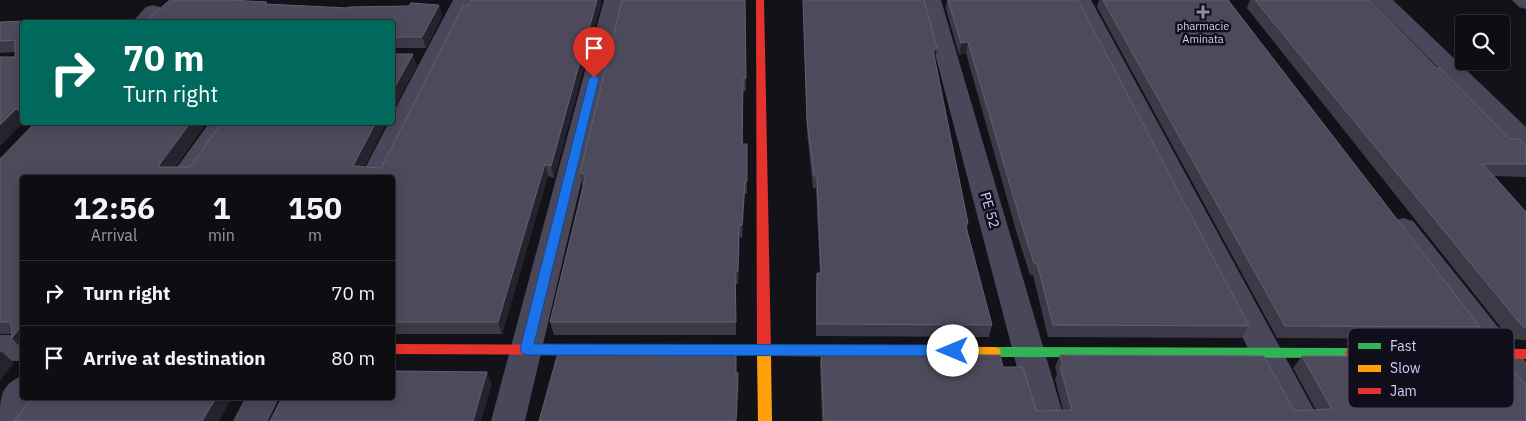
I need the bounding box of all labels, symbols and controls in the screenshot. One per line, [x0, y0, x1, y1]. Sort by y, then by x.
marker: pharmacie Aminata [1197, 6, 1209, 18]
map controls [1455, 15, 1510, 70]
button: search [1455, 15, 1510, 70]
place label: pharmacie Aminata [1177, 19, 1229, 46]
pin [573, 27, 615, 78]
icon: arrive [580, 34, 608, 62]
text: 70 m [123, 35, 205, 81]
icon: right [40, 40, 105, 105]
text: Turn right [123, 79, 218, 108]
text: 12:56 [73, 188, 155, 227]
text: 1 [212, 188, 230, 227]
text: 150 [288, 188, 342, 227]
street label: PE 52 [976, 190, 1004, 230]
text: Arrival [91, 225, 137, 245]
text: min [208, 225, 235, 245]
text: m [308, 225, 322, 245]
icon: right [40, 279, 68, 307]
text: Turn right [83, 281, 170, 305]
text: 70 m [331, 281, 375, 305]
position arrow [926, 324, 978, 376]
legend [1348, 328, 1514, 408]
text: Fast [1390, 337, 1416, 355]
icon: arrive [40, 344, 68, 372]
text: Arrive at destination [83, 346, 266, 370]
text: 80 m [331, 346, 375, 370]
text: Slow [1390, 359, 1421, 377]
text: Jam [1390, 382, 1417, 400]

